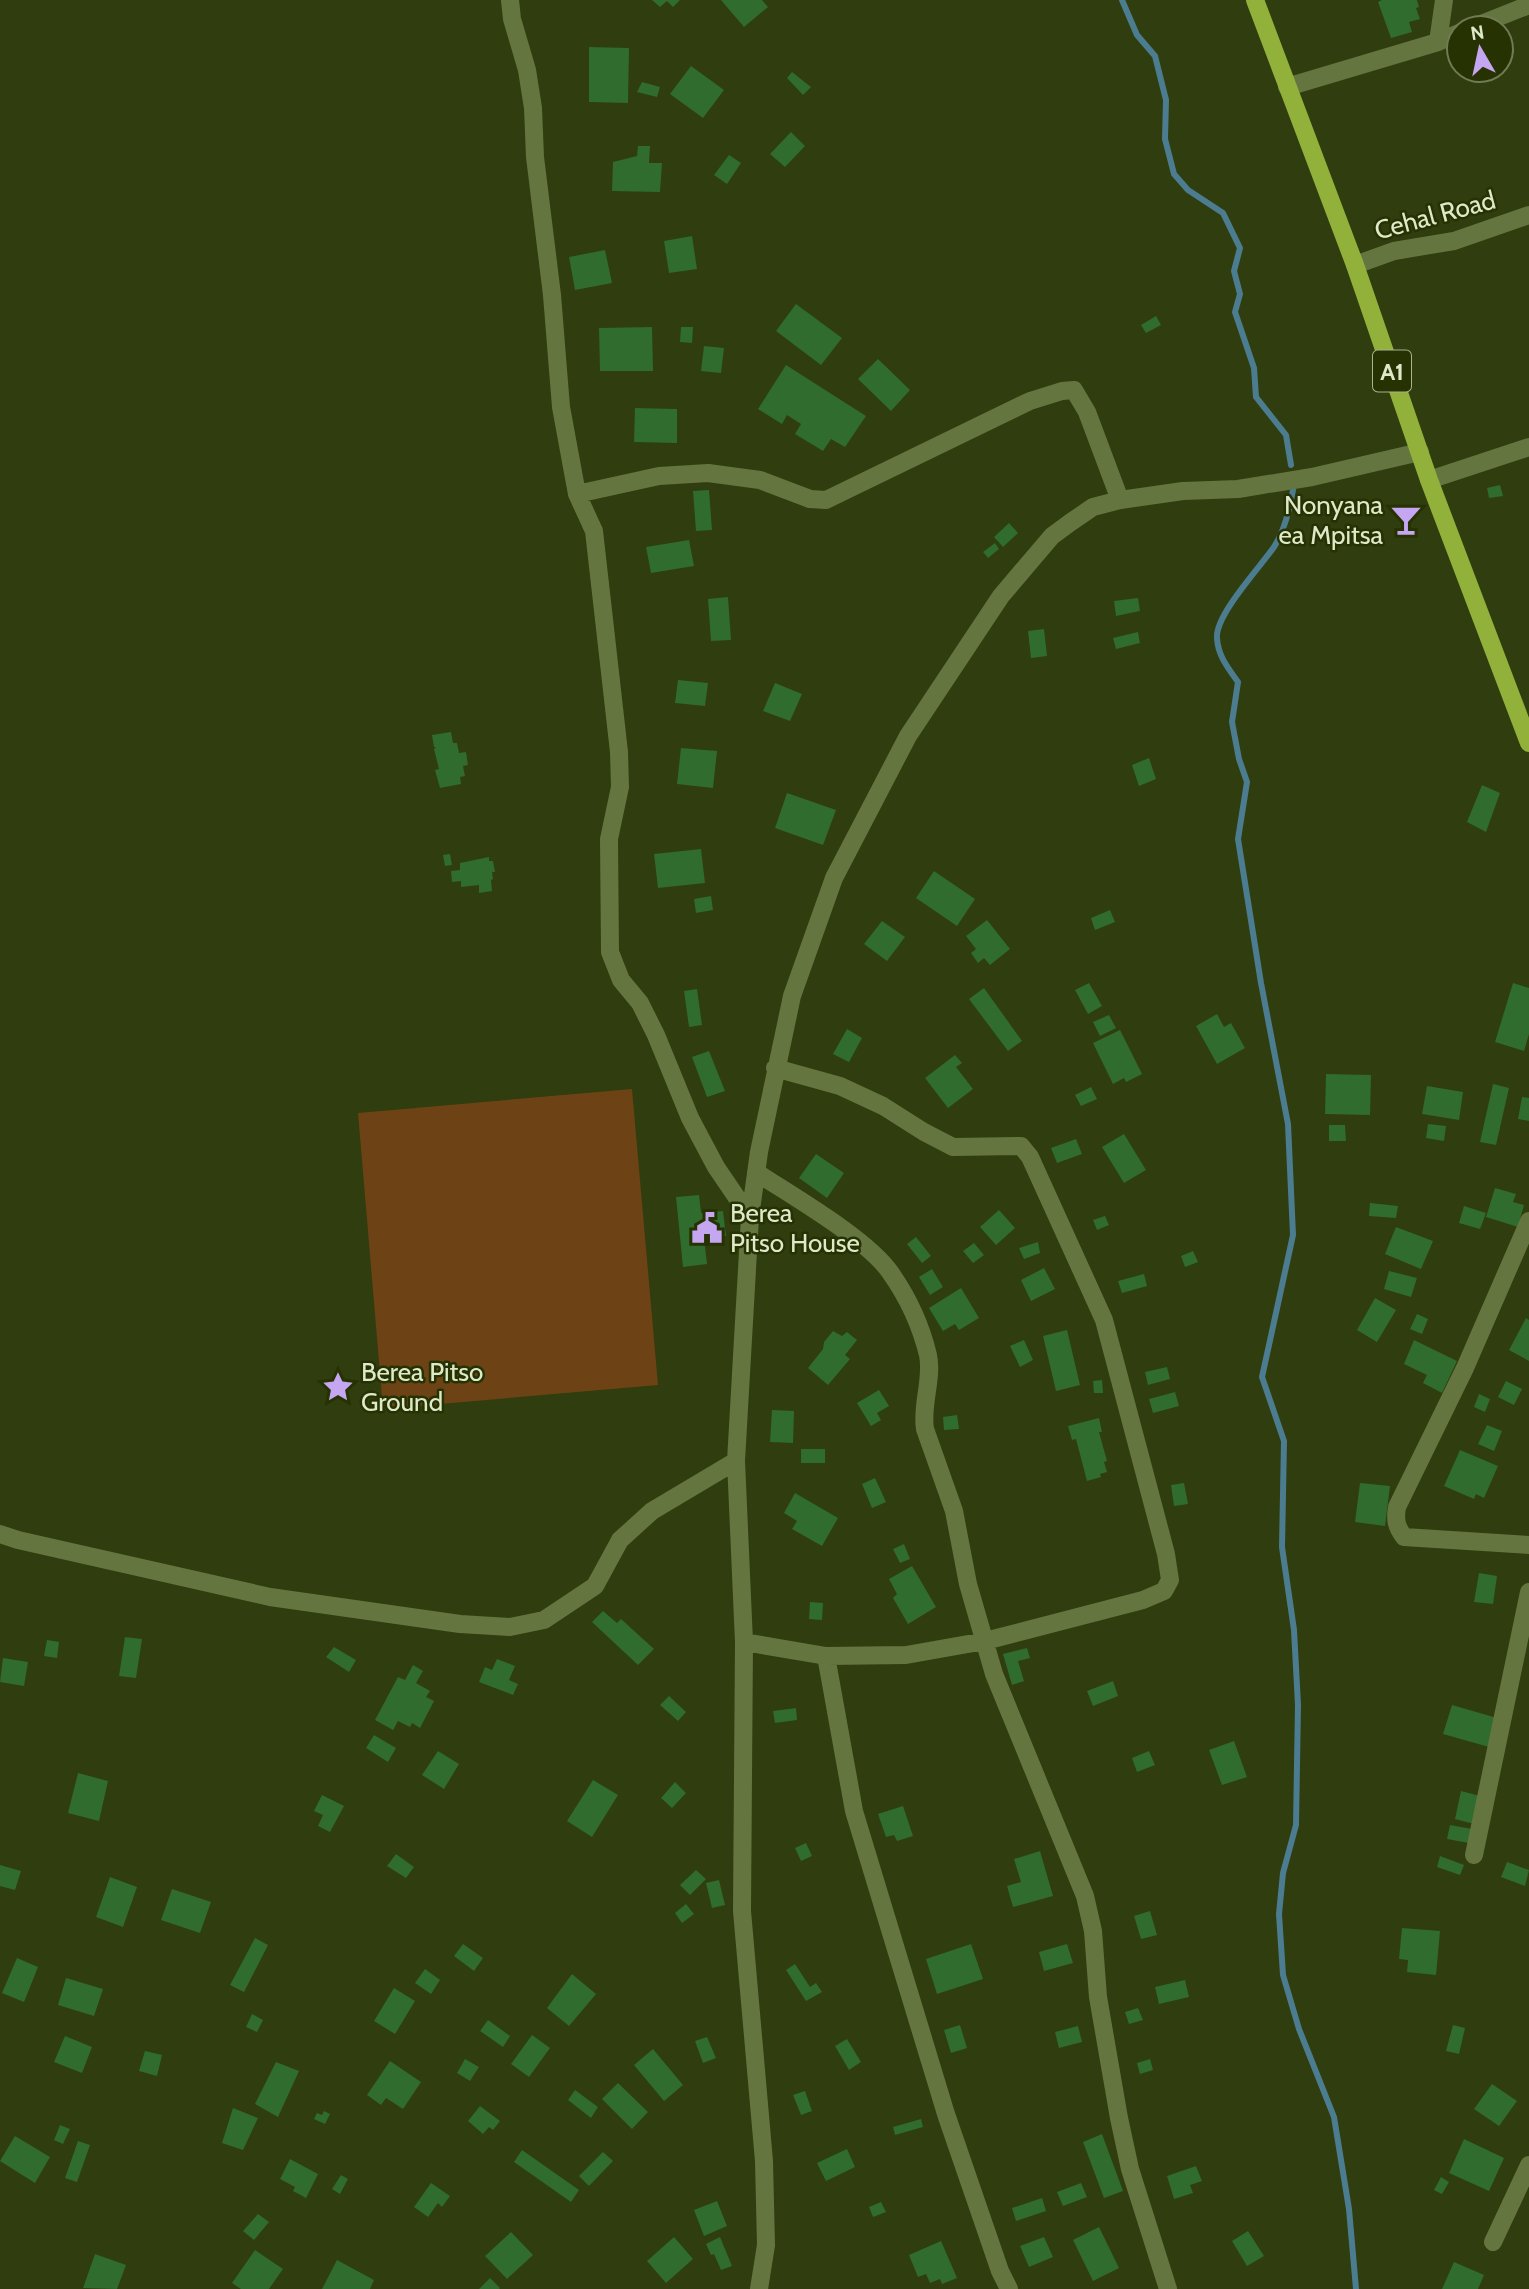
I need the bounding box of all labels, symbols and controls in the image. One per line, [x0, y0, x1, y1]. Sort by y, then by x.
north arrow [1445, 14, 1515, 84]
text: N [1469, 20, 1486, 45]
street label: Cehal Road [1371, 184, 1499, 246]
road number: A1 [1373, 350, 1411, 392]
place label: Nonyana ea Mpitsa [1279, 489, 1384, 551]
bar icon: Nonyana ea Mpitsa [1389, 503, 1423, 537]
place label: Berea Pitso House [730, 1197, 860, 1259]
public building icon: Berea Pitso House [690, 1211, 724, 1245]
place label: Berea Pitso Ground [361, 1356, 483, 1418]
place icon: Berea Pitso Ground [321, 1370, 355, 1404]

